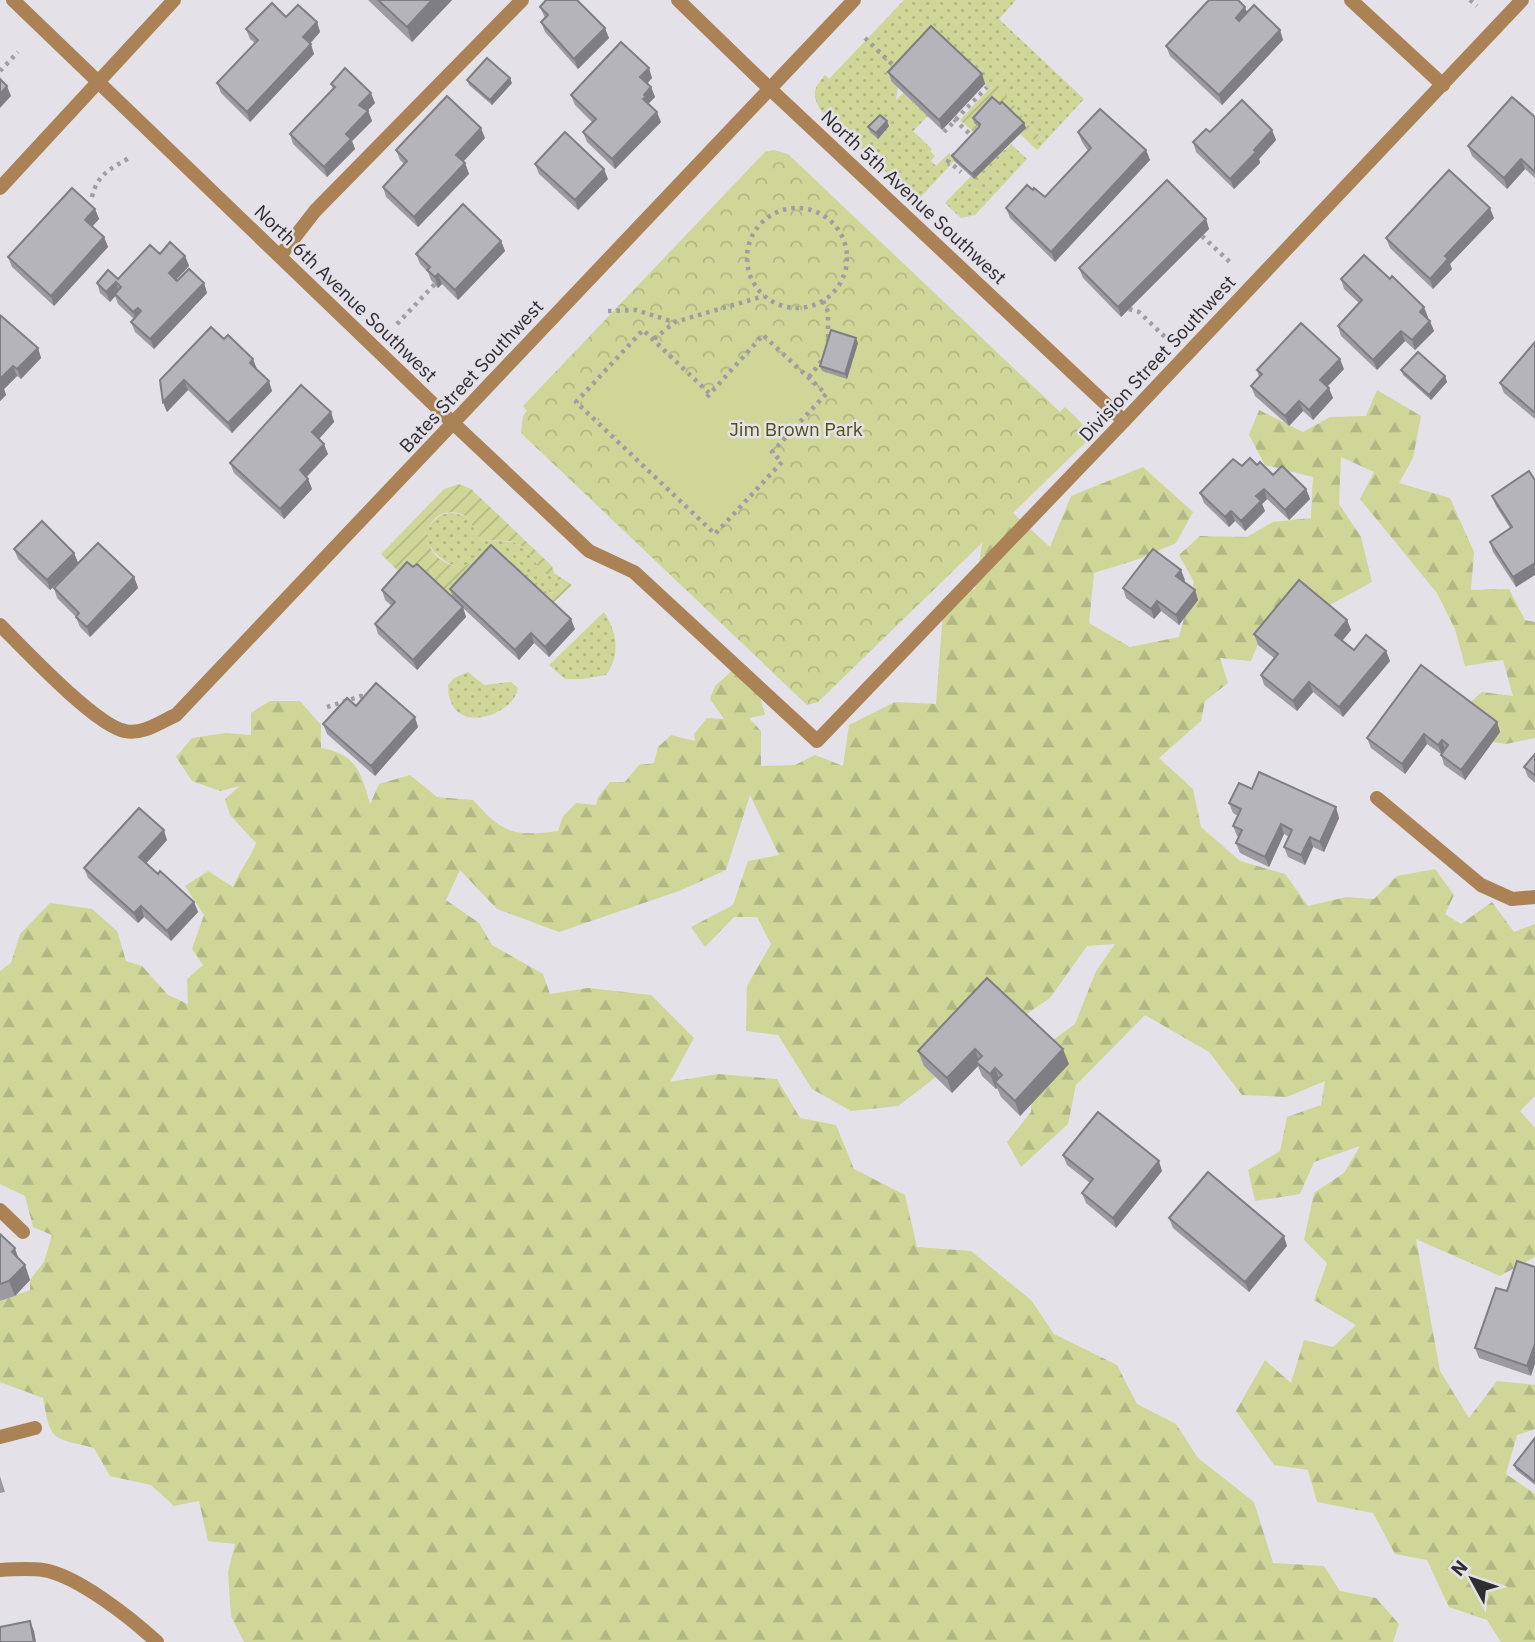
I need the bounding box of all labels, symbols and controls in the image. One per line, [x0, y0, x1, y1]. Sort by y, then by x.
street label: North 5th Avenue Southwest [816, 105, 1012, 289]
street label: North 6th Avenue Southwest [250, 199, 442, 387]
street label: Division Street Southwest [1074, 270, 1240, 446]
street label: Bates Street Southwest [394, 295, 548, 457]
park label: Jim Brown Park [729, 417, 863, 441]
north arrow [1437, 1544, 1507, 1614]
text: N [1445, 1555, 1473, 1581]

